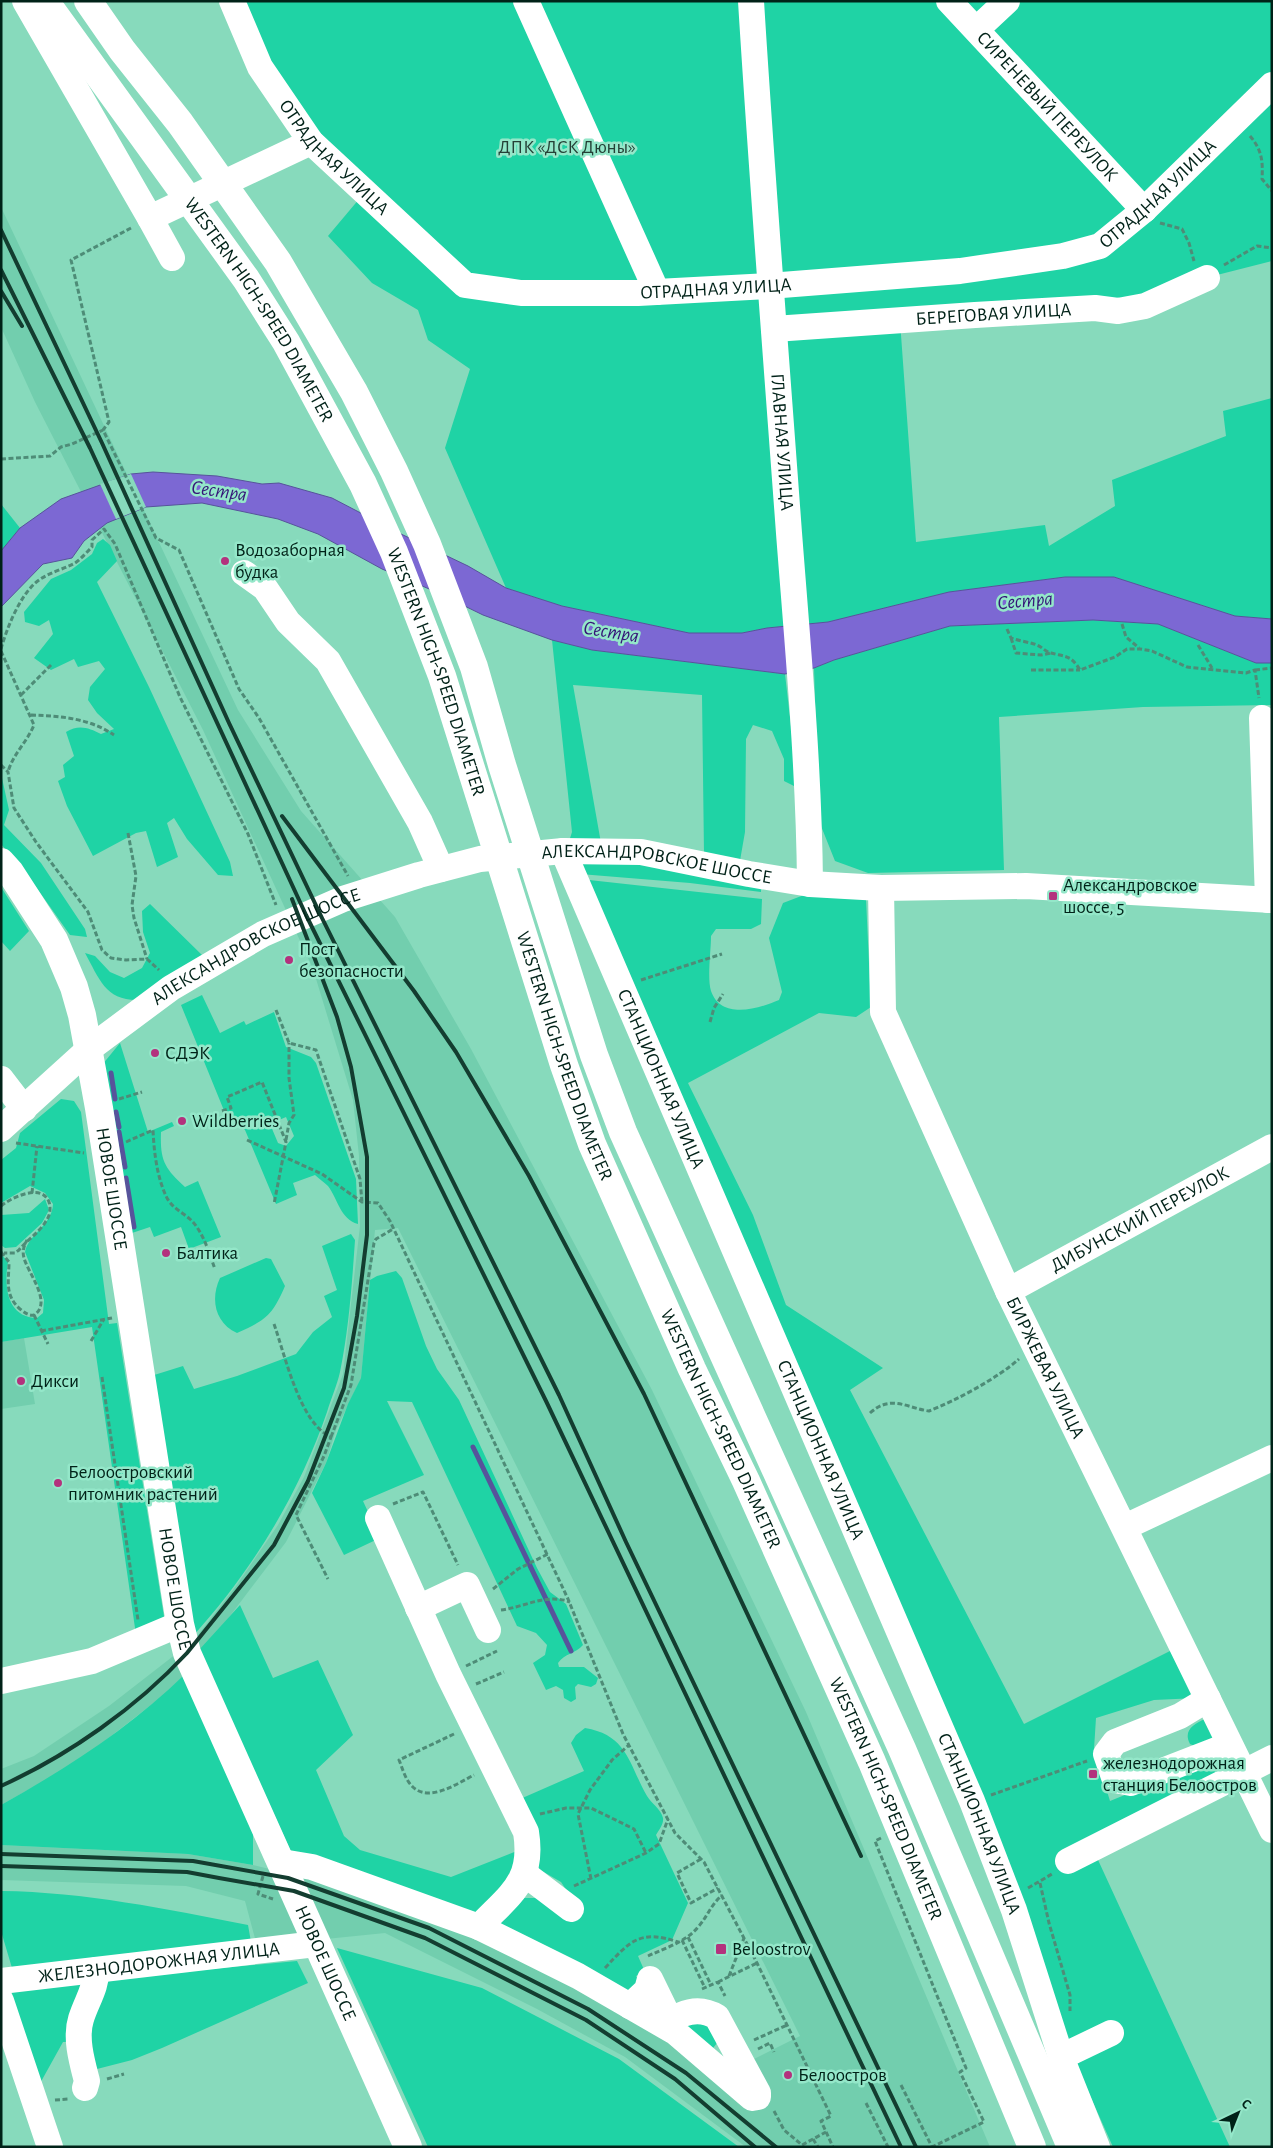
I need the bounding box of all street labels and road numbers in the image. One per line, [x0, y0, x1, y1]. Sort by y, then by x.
street label: СИРЕНЕВЫЙ ПЕРЕУЛОК [973, 28, 1121, 185]
street label: ОТРАДНАЯ УЛИЦА [276, 96, 392, 219]
street label: ОТРАДНАЯ УЛИЦА [1096, 136, 1220, 252]
street label: WESTERN HIGH-SPEED DIAMETER [181, 194, 337, 425]
street label: ОТРАДНАЯ УЛИЦА [640, 275, 792, 302]
street label: БЕРЕГОВАЯ УЛИЦА [915, 300, 1072, 329]
street label: ГЛАВНАЯ УЛИЦА [768, 373, 797, 511]
street label: WESTERN HIGH-SPEED DIAMETER [384, 545, 488, 798]
street label: АЛЕКСАНДРОВСКОЕ ШОССЕ [540, 841, 773, 887]
street label: АЛЕКСАНДРОВСКОЕ ШОССЕ [148, 885, 363, 1009]
street label: WESTERN HIGH-SPEED DIAMETER [513, 929, 616, 1183]
street label: СТАНЦИОННАЯ УЛИЦА [614, 986, 708, 1171]
street label: НОВОЕ ШОССЕ [93, 1126, 131, 1252]
street label: ДИБУНСКИЙ ПЕРЕУЛОК [1047, 1163, 1232, 1275]
street label: БИРЖЕВАЯ УЛИЦА [1003, 1294, 1088, 1441]
street label: WESTERN HIGH-SPEED DIAMETER [657, 1306, 784, 1551]
street label: СТАНЦИОННАЯ УЛИЦА [774, 1357, 868, 1543]
street label: НОВОЕ ШОССЕ [155, 1526, 195, 1652]
street label: WESTERN HIGH-SPEED DIAMETER [826, 1674, 946, 1923]
street label: СТАНЦИОННАЯ УЛИЦА [934, 1730, 1024, 1917]
street label: НОВОЕ ШОССЕ [292, 1902, 360, 2024]
street label: ЖЕЛЕЗНОДОРОЖНАЯ УЛИЦА [37, 1939, 281, 1986]

